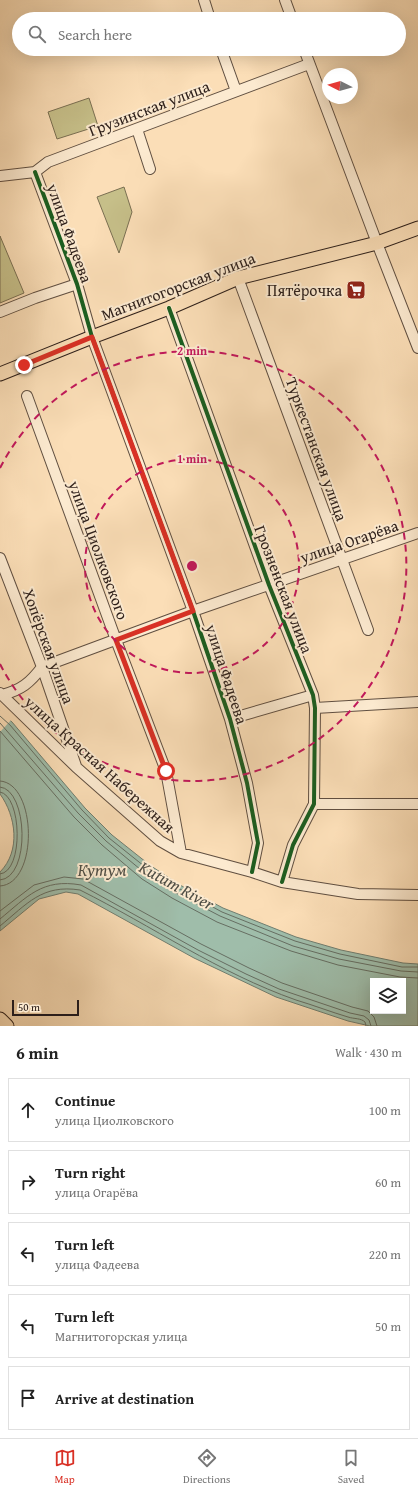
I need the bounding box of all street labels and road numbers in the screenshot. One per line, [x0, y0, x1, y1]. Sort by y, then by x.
street label: Грузинская улица [85, 74, 213, 142]
street label: улица Фадеева [41, 179, 99, 286]
street label: Магнитогорская улица [98, 245, 259, 326]
street label: Туркестанская улица [280, 374, 354, 525]
street label: улица Циолковского [62, 476, 135, 623]
street label: улица Огарёва [296, 513, 402, 569]
street label: Грозненская улица [249, 521, 320, 657]
street label: Хопёрская улица [17, 585, 81, 707]
street label: улица Фадеева [199, 620, 255, 727]
street label: улица Красная Набережная [19, 689, 181, 838]

